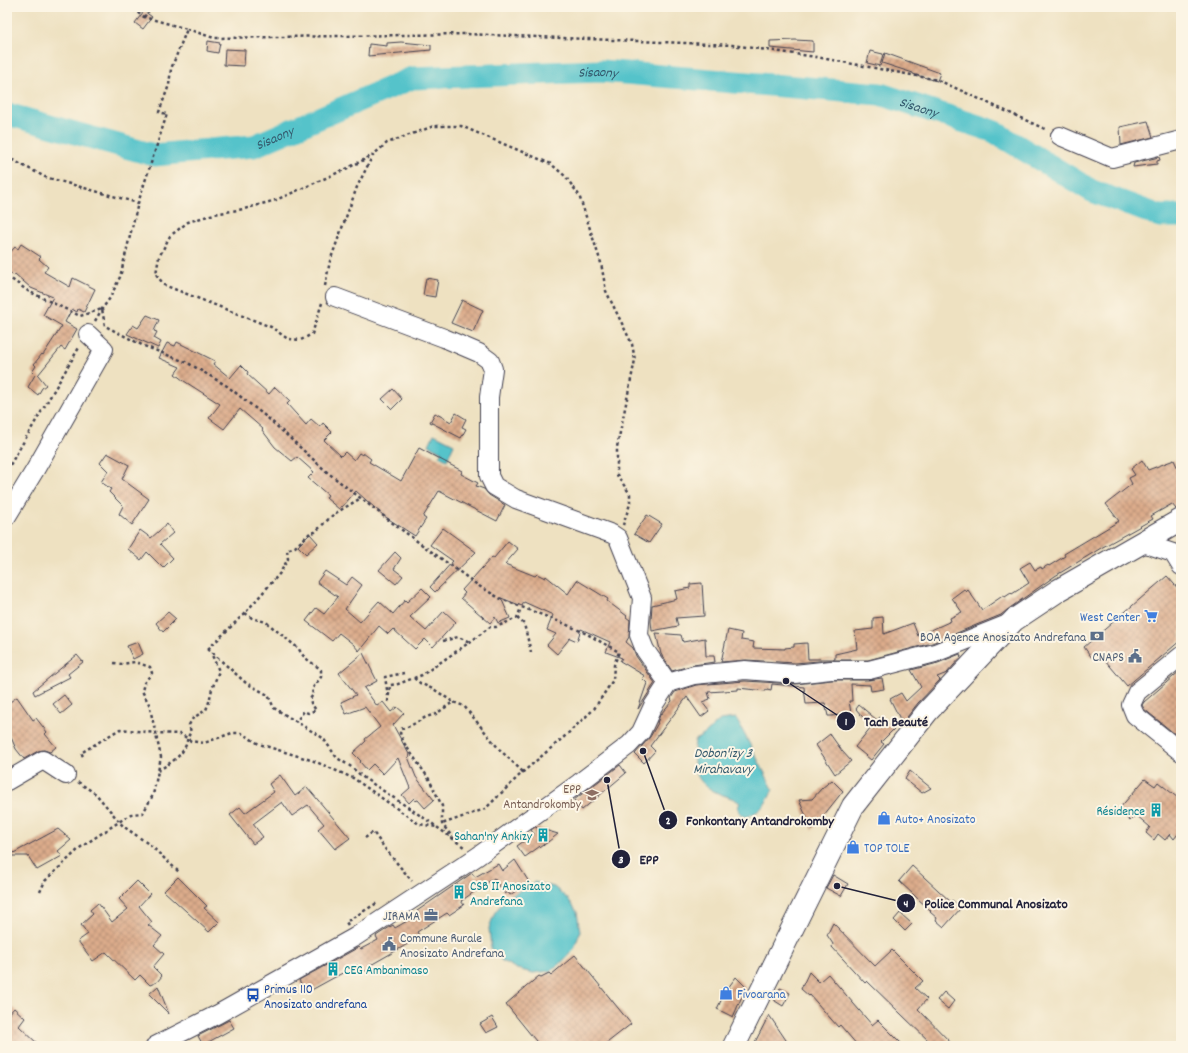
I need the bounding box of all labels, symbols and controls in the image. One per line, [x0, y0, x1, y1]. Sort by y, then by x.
water label: Sisaony [578, 63, 621, 85]
water label: Sisaony [896, 93, 942, 125]
water label: Sisaony [253, 121, 299, 156]
supermarket icon: West Center [1143, 608, 1159, 624]
place label: West Center [1080, 609, 1140, 628]
bank icon: BOA Agence Anosizato Andrefana [1089, 628, 1105, 644]
place label: BOA Agence Anosizato Andrefana [920, 629, 1087, 648]
public building icon: CNAPS [1127, 648, 1143, 664]
place label: CNAPS [1092, 649, 1124, 668]
callout: Tach Beauté [836, 708, 936, 734]
text: Tach Beauté [864, 713, 928, 733]
text: 1 [845, 714, 848, 731]
water label: Dobon'izy 3 Mirahavavy [693, 744, 755, 780]
place label: EPP Antandrokomby [503, 781, 582, 815]
school or university icon: EPP Antandrokomby [584, 787, 600, 803]
building icon: Résidence [1148, 802, 1164, 818]
place label: Résidence [1096, 803, 1145, 822]
callout: Fonkontany Antandrokomby [658, 807, 842, 833]
shop icon: Auto+ Anosizato [876, 810, 892, 826]
place label: Auto+ Anosizato [895, 811, 976, 830]
text: Fonkontany Antandrokomby [686, 812, 835, 832]
text: 2 [665, 813, 671, 830]
building icon: Sahan'ny Ankizy [535, 827, 551, 843]
place label: Sahan'ny Ankizy [454, 828, 533, 847]
shop icon: TOP TOLE [845, 839, 861, 855]
place label: TOP TOLE [864, 840, 910, 859]
callout: EPP [611, 846, 666, 872]
text: EPP [639, 851, 659, 871]
text: 3 [618, 852, 624, 869]
place label: CSB II Anosizato Andrefana [470, 878, 551, 912]
building icon: CSB II Anosizato Andrefana [451, 884, 467, 900]
callout: Police Communal Anosizato [896, 890, 1075, 916]
text: Police Communal Anosizato [924, 895, 1068, 915]
text: 4 [904, 896, 909, 913]
office icon: JIRAMA [423, 907, 439, 923]
place label: JIRAMA [383, 908, 420, 927]
place label: Commune Rurale Anosizato Andrefana [400, 930, 505, 964]
public building icon: Commune Rurale Anosizato Andrefana [381, 936, 397, 952]
building icon: CEG Ambanimaso [325, 961, 341, 977]
place label: CEG Ambanimaso [344, 962, 429, 981]
place label: Primus 110 Anosizato andrefana [264, 981, 368, 1015]
shop icon: Fivoarana [718, 985, 734, 1001]
place label: Fivoarana [737, 986, 786, 1005]
bus stop icon: Primus 110 Anosizato andrefana [245, 987, 261, 1003]

